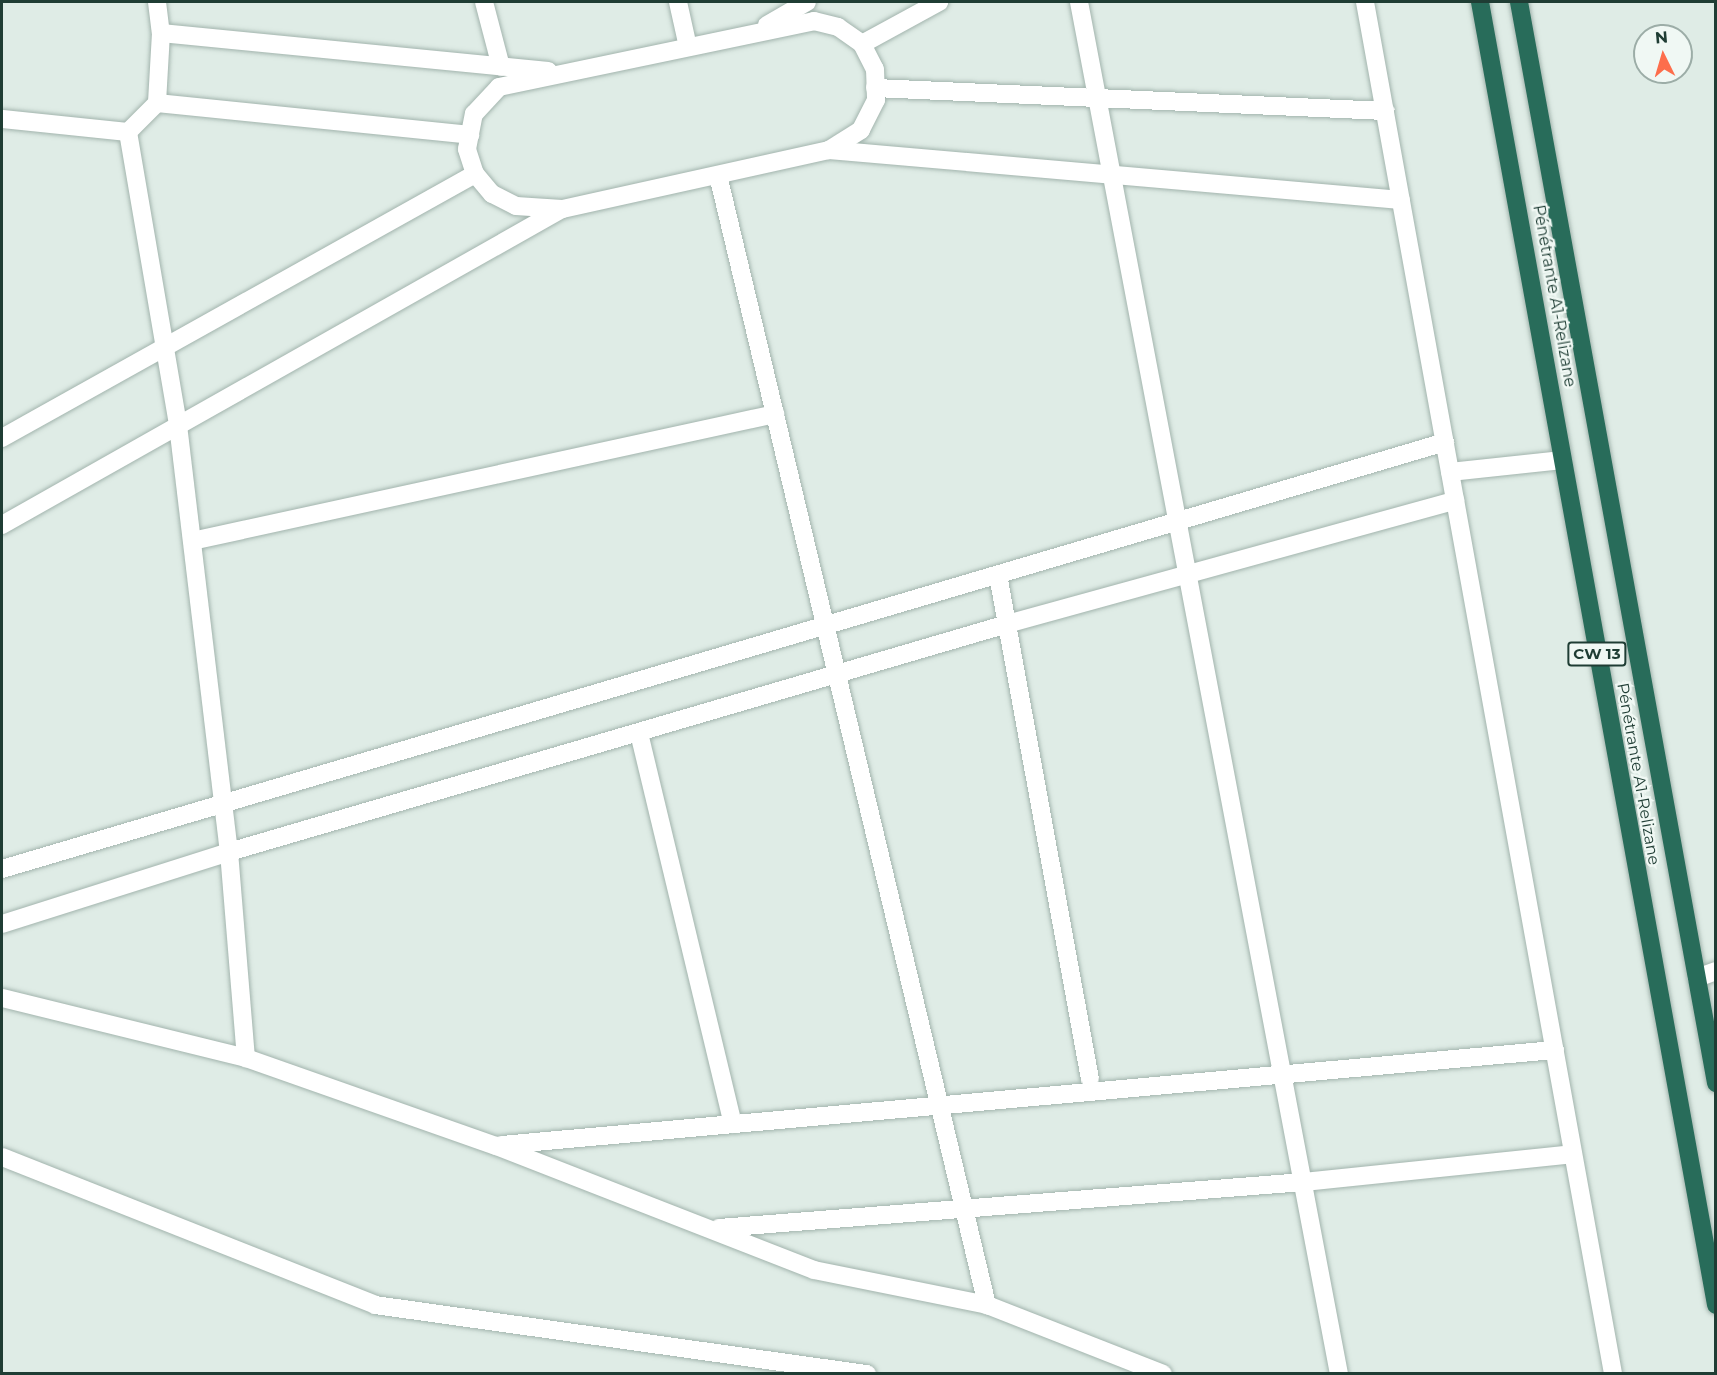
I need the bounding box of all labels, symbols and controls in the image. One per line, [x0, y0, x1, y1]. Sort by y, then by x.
north arrow [1633, 24, 1693, 84]
text: N [1654, 28, 1669, 48]
street label: Pénétrante A1-Relizane [1529, 203, 1579, 389]
road number: CW 13 [1567, 642, 1627, 666]
street label: Pénétrante A1-Relizane [1613, 681, 1663, 867]

